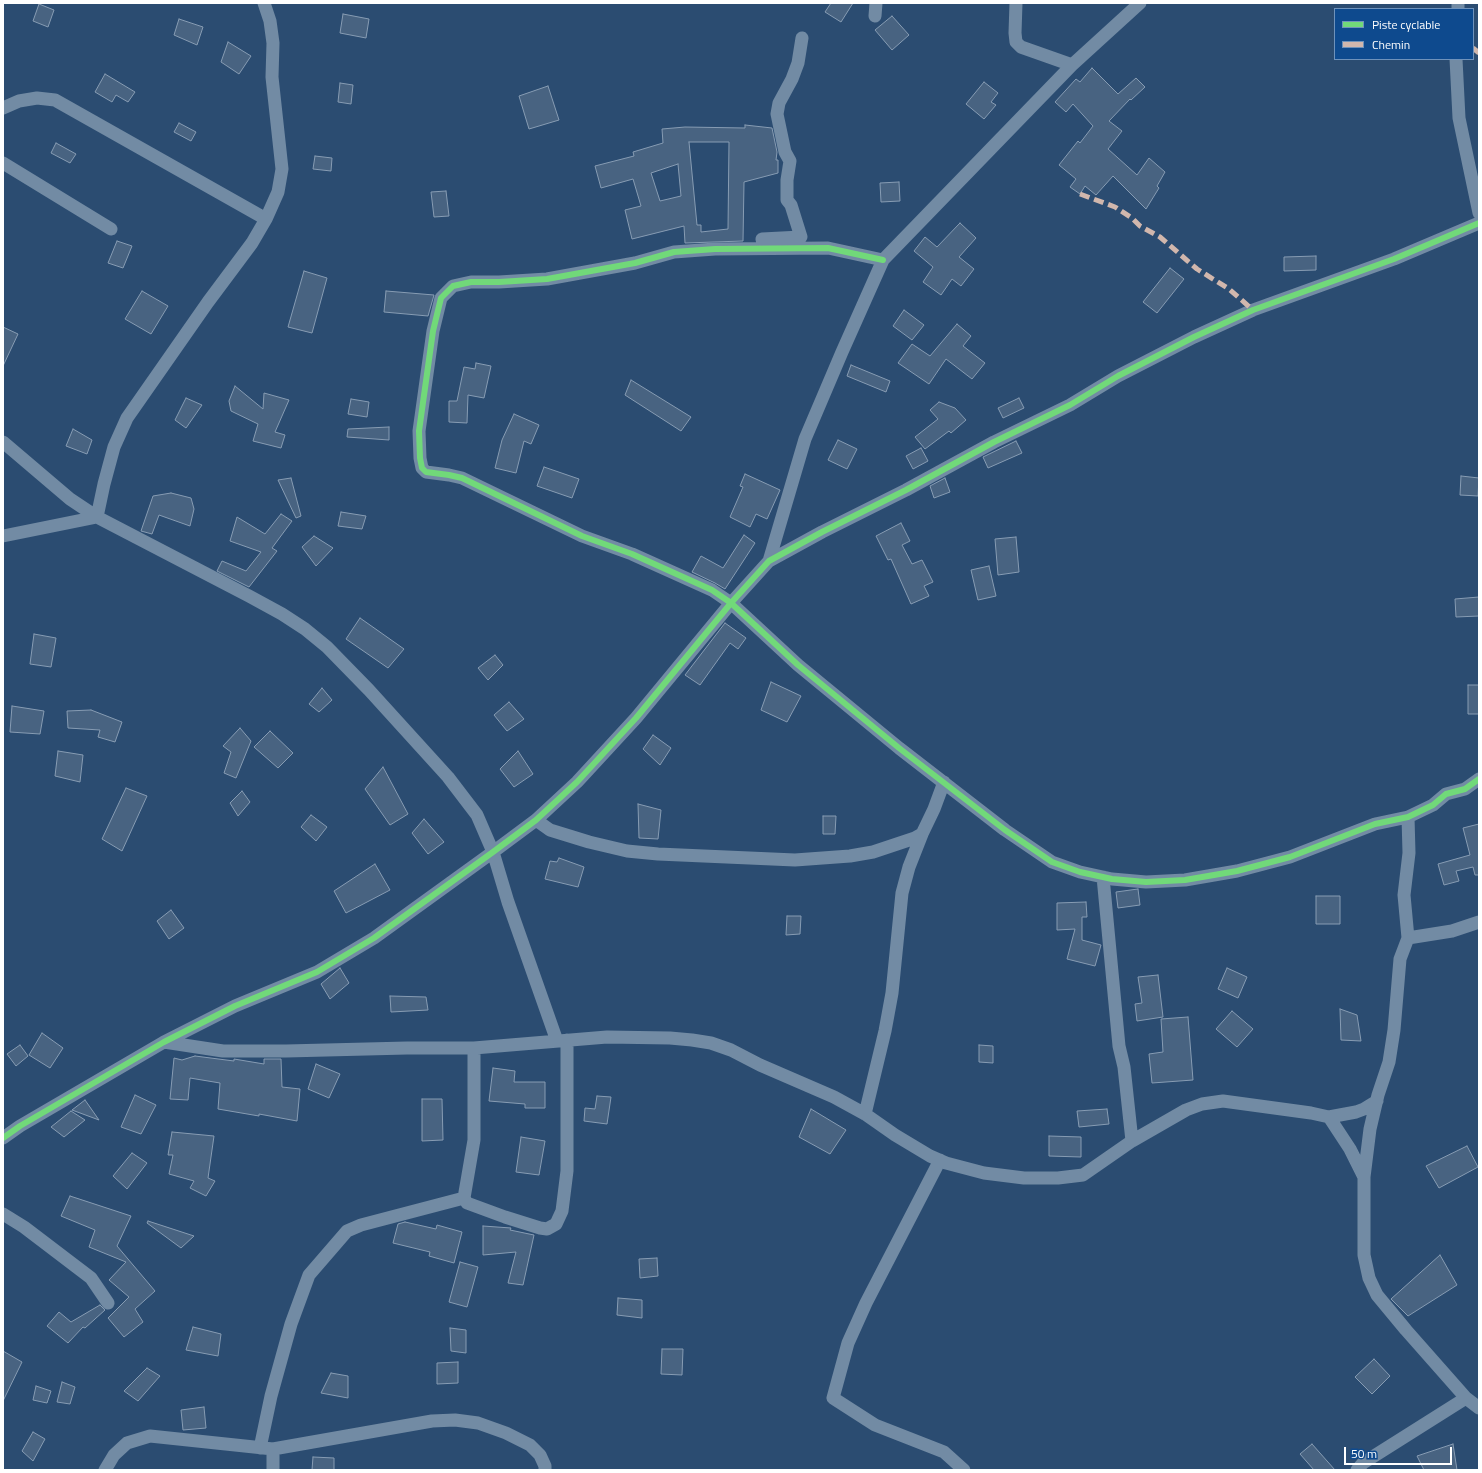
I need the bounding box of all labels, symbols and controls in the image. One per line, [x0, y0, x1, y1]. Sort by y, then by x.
legend [1334, 8, 1474, 60]
text: Piste cyclable [1372, 15, 1440, 34]
text: Chemin [1372, 35, 1410, 54]
scale bar [1346, 1439, 1454, 1465]
text: 50 m [1351, 1444, 1377, 1463]

